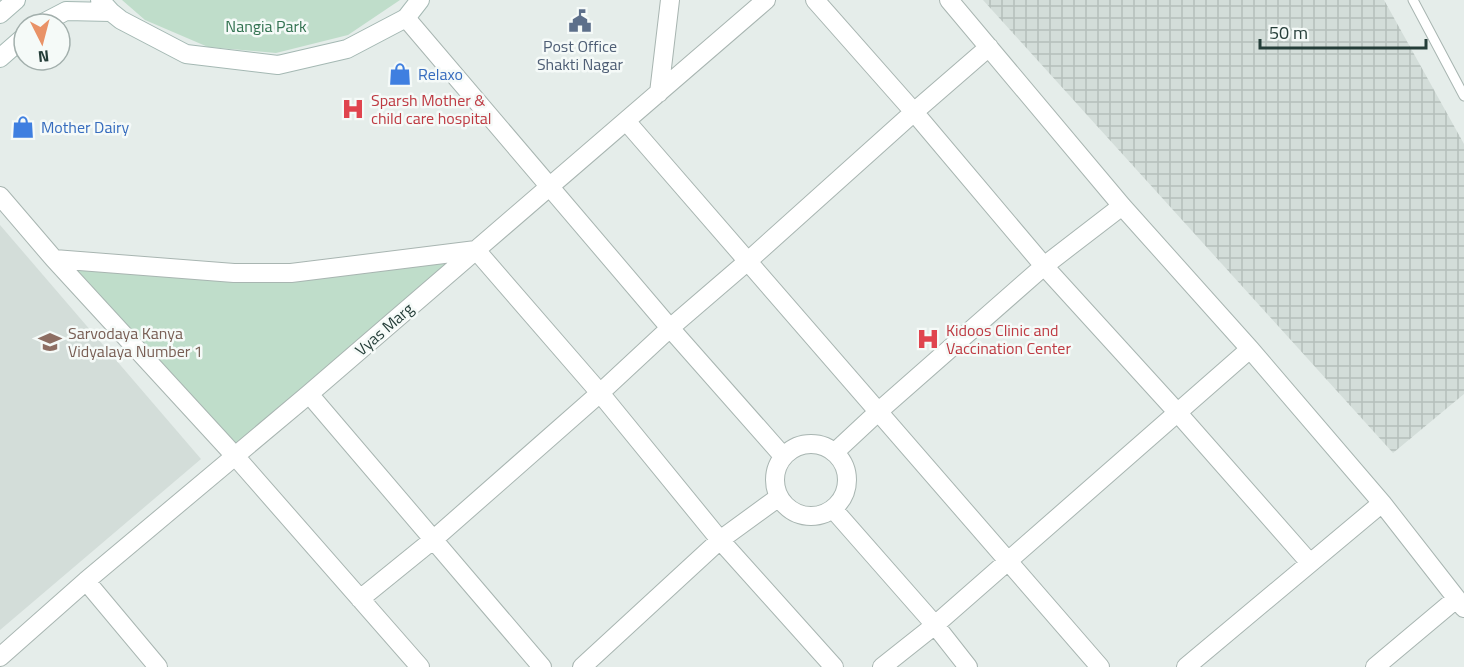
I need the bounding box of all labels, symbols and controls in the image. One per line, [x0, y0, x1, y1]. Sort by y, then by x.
public building icon: Post Office Shakti Nagar [567, 8, 593, 34]
north arrow [12, 12, 72, 72]
scale bar [1260, 12, 1426, 50]
park label: Nangia Park [225, 14, 307, 38]
text: 50 m [1269, 19, 1308, 46]
place label: Post Office Shakti Nagar [537, 34, 624, 76]
text: N [37, 44, 50, 69]
shop icon: Relaxo [387, 61, 413, 87]
place label: Relaxo [418, 62, 463, 86]
place label: Sparsh Mother & child care hospital [371, 88, 491, 130]
hospital icon: Sparsh Mother & child care hospital [340, 96, 366, 122]
shop icon: Mother Dairy [10, 114, 36, 140]
place label: Mother Dairy [41, 115, 129, 139]
street label: Vyas Marg [349, 297, 419, 361]
place label: Kidoos Clinic and Vaccination Center [946, 318, 1071, 360]
place label: Sarvodaya Kanya Vidyalaya Number 1 [68, 321, 203, 363]
hospital icon: Kidoos Clinic and Vaccination Center [915, 326, 941, 352]
school or university icon: Sarvodaya Kanya Vidyalaya Number 1 [37, 329, 63, 355]

